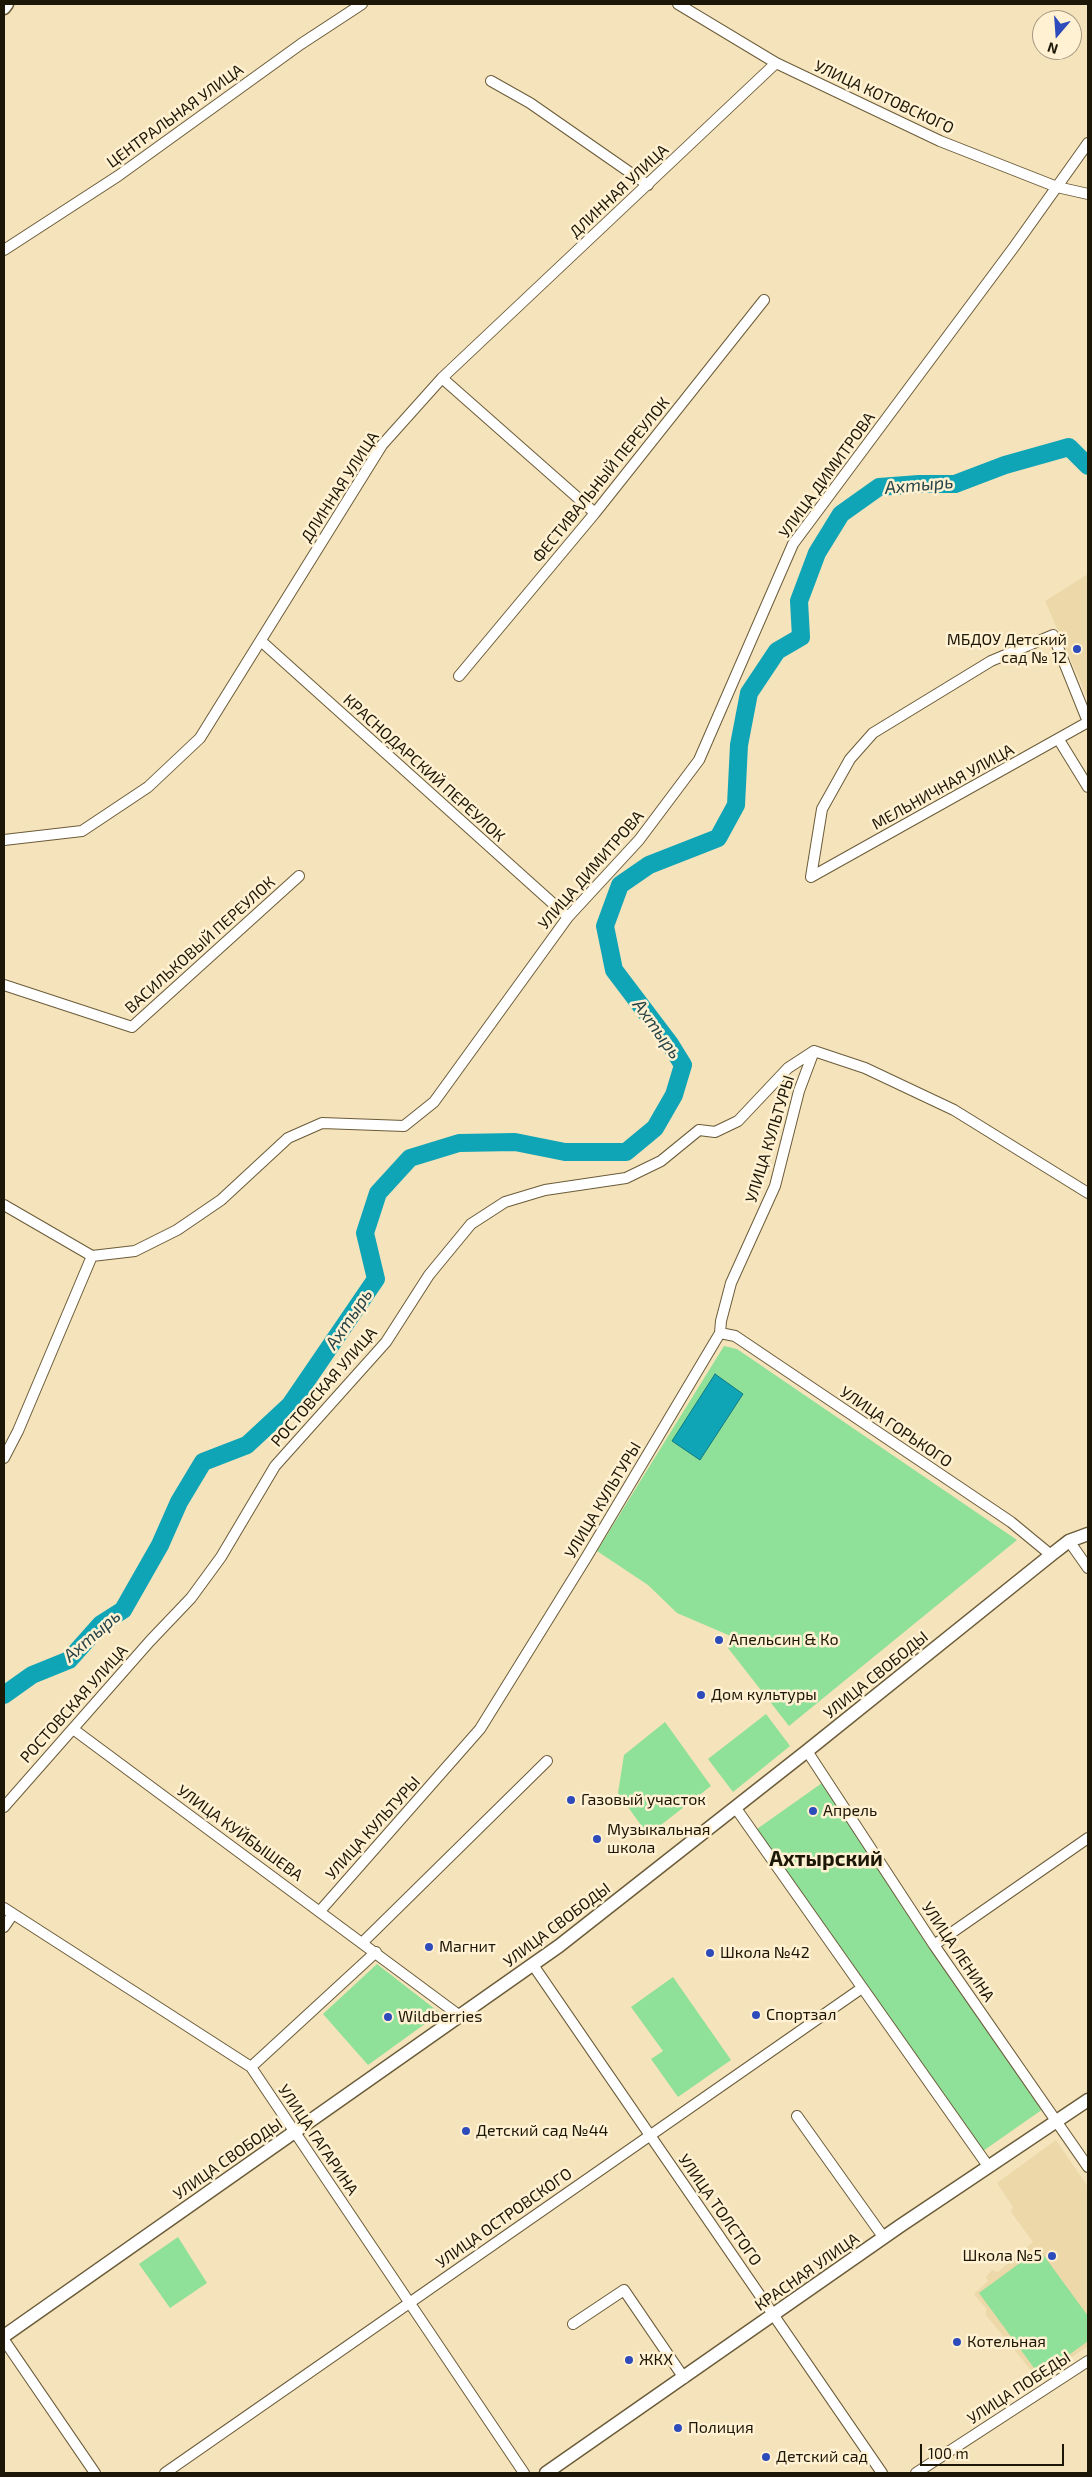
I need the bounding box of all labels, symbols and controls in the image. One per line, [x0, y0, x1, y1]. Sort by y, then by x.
north arrow [1032, 10, 1082, 60]
text: N [1045, 39, 1060, 58]
street label: УЛИЦА КОТОВСКОГО [811, 56, 957, 138]
street label: ЦЕНТРАЛЬНАЯ УЛИЦА [103, 60, 247, 172]
street label: ДЛИННАЯ УЛИЦА [566, 140, 672, 242]
street label: ФЕСТИВАЛЬНЫЙ ПЕРЕУЛОК [528, 393, 674, 567]
street label: УЛИЦА ДИМИТРОВА [775, 408, 879, 542]
street label: ДЛИННАЯ УЛИЦА [297, 428, 383, 546]
water label: Ахтырь [884, 471, 954, 499]
place label: МБДОУ Детский сад № 12 [947, 630, 1067, 668]
marker: МБДОУ Детский сад № 12 [1071, 643, 1083, 655]
street label: КРАСНОДАРСКИЙ ПЕРЕУЛОК [339, 690, 509, 846]
street label: МЕЛЬНИЧНАЯ УЛИЦА [869, 740, 1017, 834]
street label: УЛИЦА ДИМИТРОВА [534, 807, 648, 933]
street label: ВАСИЛЬКОВЫЙ ПЕРЕУЛОК [121, 873, 279, 1017]
water label: Ахтырь [628, 995, 686, 1063]
street label: УЛИЦА КУЛЬТУРЫ [741, 1073, 799, 1205]
water label: Ахтырь [321, 1284, 377, 1354]
street label: РОСТОВСКАЯ УЛИЦА [267, 1323, 381, 1451]
street label: УЛИЦА ГОРЬКОГО [836, 1382, 956, 1472]
street label: УЛИЦА КУЛЬТУРЫ [561, 1438, 645, 1562]
water label: Ахтырь [59, 1605, 125, 1667]
street label: УЛИЦА СВОБОДЫ [820, 1627, 932, 1723]
place label: Апельсин & Ко [729, 1630, 839, 1650]
marker: Апельсин & Ко [713, 1634, 725, 1646]
street label: РОСТОВСКАЯ УЛИЦА [16, 1641, 132, 1767]
place label: Дом культуры [711, 1685, 817, 1705]
marker: Дом культуры [695, 1689, 707, 1701]
street label: УЛИЦА КУЛЬТУРЫ [322, 1772, 424, 1884]
street label: УЛИЦА КУЙБЫШЕВА [173, 1781, 307, 1885]
place label: Газовый участок [581, 1790, 706, 1810]
marker: Газовый участок [565, 1794, 577, 1806]
place label: Апрель [823, 1801, 877, 1821]
marker: Апрель [807, 1805, 819, 1817]
place label: Музыкальная школа [607, 1820, 711, 1858]
marker: Музыкальная школа [591, 1833, 603, 1845]
district label: Ахтырский [769, 1846, 883, 1872]
street label: УЛИЦА СВОБОДЫ [500, 1879, 614, 1971]
street label: УЛИЦА ЛЕНИНА [918, 1899, 998, 2005]
place label: Магнит [439, 1937, 496, 1957]
marker: Магнит [423, 1941, 435, 1953]
place label: Школа №42 [720, 1943, 810, 1963]
marker: Школа №42 [704, 1947, 716, 1959]
place label: Спортзал [766, 2005, 836, 2025]
place label: Wildberries [398, 2007, 482, 2027]
marker: Спортзал [750, 2009, 762, 2021]
marker: Wildberries [382, 2011, 394, 2023]
street label: УЛИЦА ГАГАРИНА [274, 2081, 362, 2199]
street label: УЛИЦА СВОБОДЫ [170, 2114, 286, 2204]
place label: Детский сад №44 [476, 2121, 608, 2141]
marker: Детский сад №44 [460, 2125, 472, 2137]
street label: УЛИЦА ТОЛСТОГО [674, 2150, 766, 2270]
street label: УЛИЦА ОСТРОВСКОГО [432, 2164, 576, 2272]
street label: КРАСНАЯ УЛИЦА [751, 2229, 863, 2315]
place label: Школа №5 [963, 2246, 1042, 2266]
marker: Школа №5 [1046, 2250, 1058, 2262]
place label: Котельная [967, 2332, 1046, 2352]
marker: Котельная [951, 2336, 963, 2348]
street label: УЛИЦА ПОБЕДЫ [964, 2348, 1074, 2428]
place label: ЖКХ [639, 2350, 673, 2370]
marker: ЖКХ [623, 2354, 635, 2366]
place label: Полиция [688, 2418, 754, 2438]
marker: Полиция [672, 2422, 684, 2434]
scale bar [922, 2434, 1066, 2466]
text: 100 m [928, 2444, 969, 2462]
place label: Детский сад [776, 2447, 868, 2467]
marker: Детский сад [760, 2451, 772, 2463]

